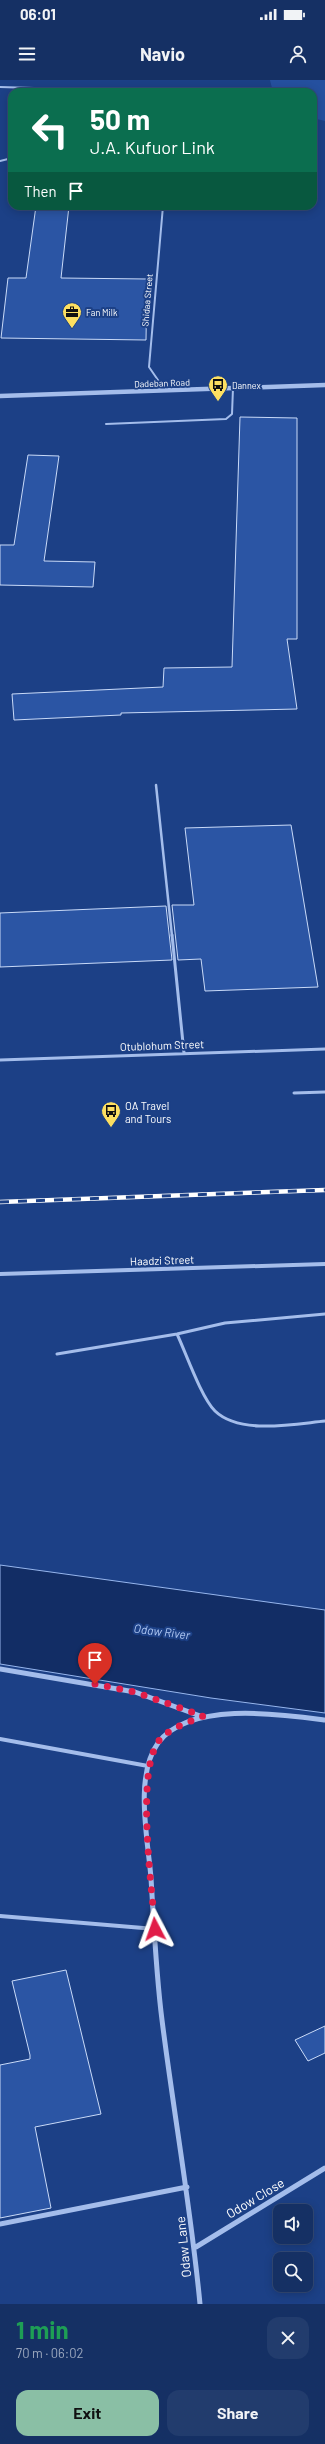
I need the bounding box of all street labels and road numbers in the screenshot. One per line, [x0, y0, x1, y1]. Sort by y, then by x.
street label: Shidaa Street [139, 273, 155, 327]
street label: Dadeban Road [134, 377, 190, 389]
street label: Otublohum Street [120, 1037, 204, 1053]
street label: Haadzi Street [130, 1252, 194, 1268]
street label: Odow Close [223, 2174, 287, 2222]
street label: Odaw Lane [172, 2215, 194, 2278]

